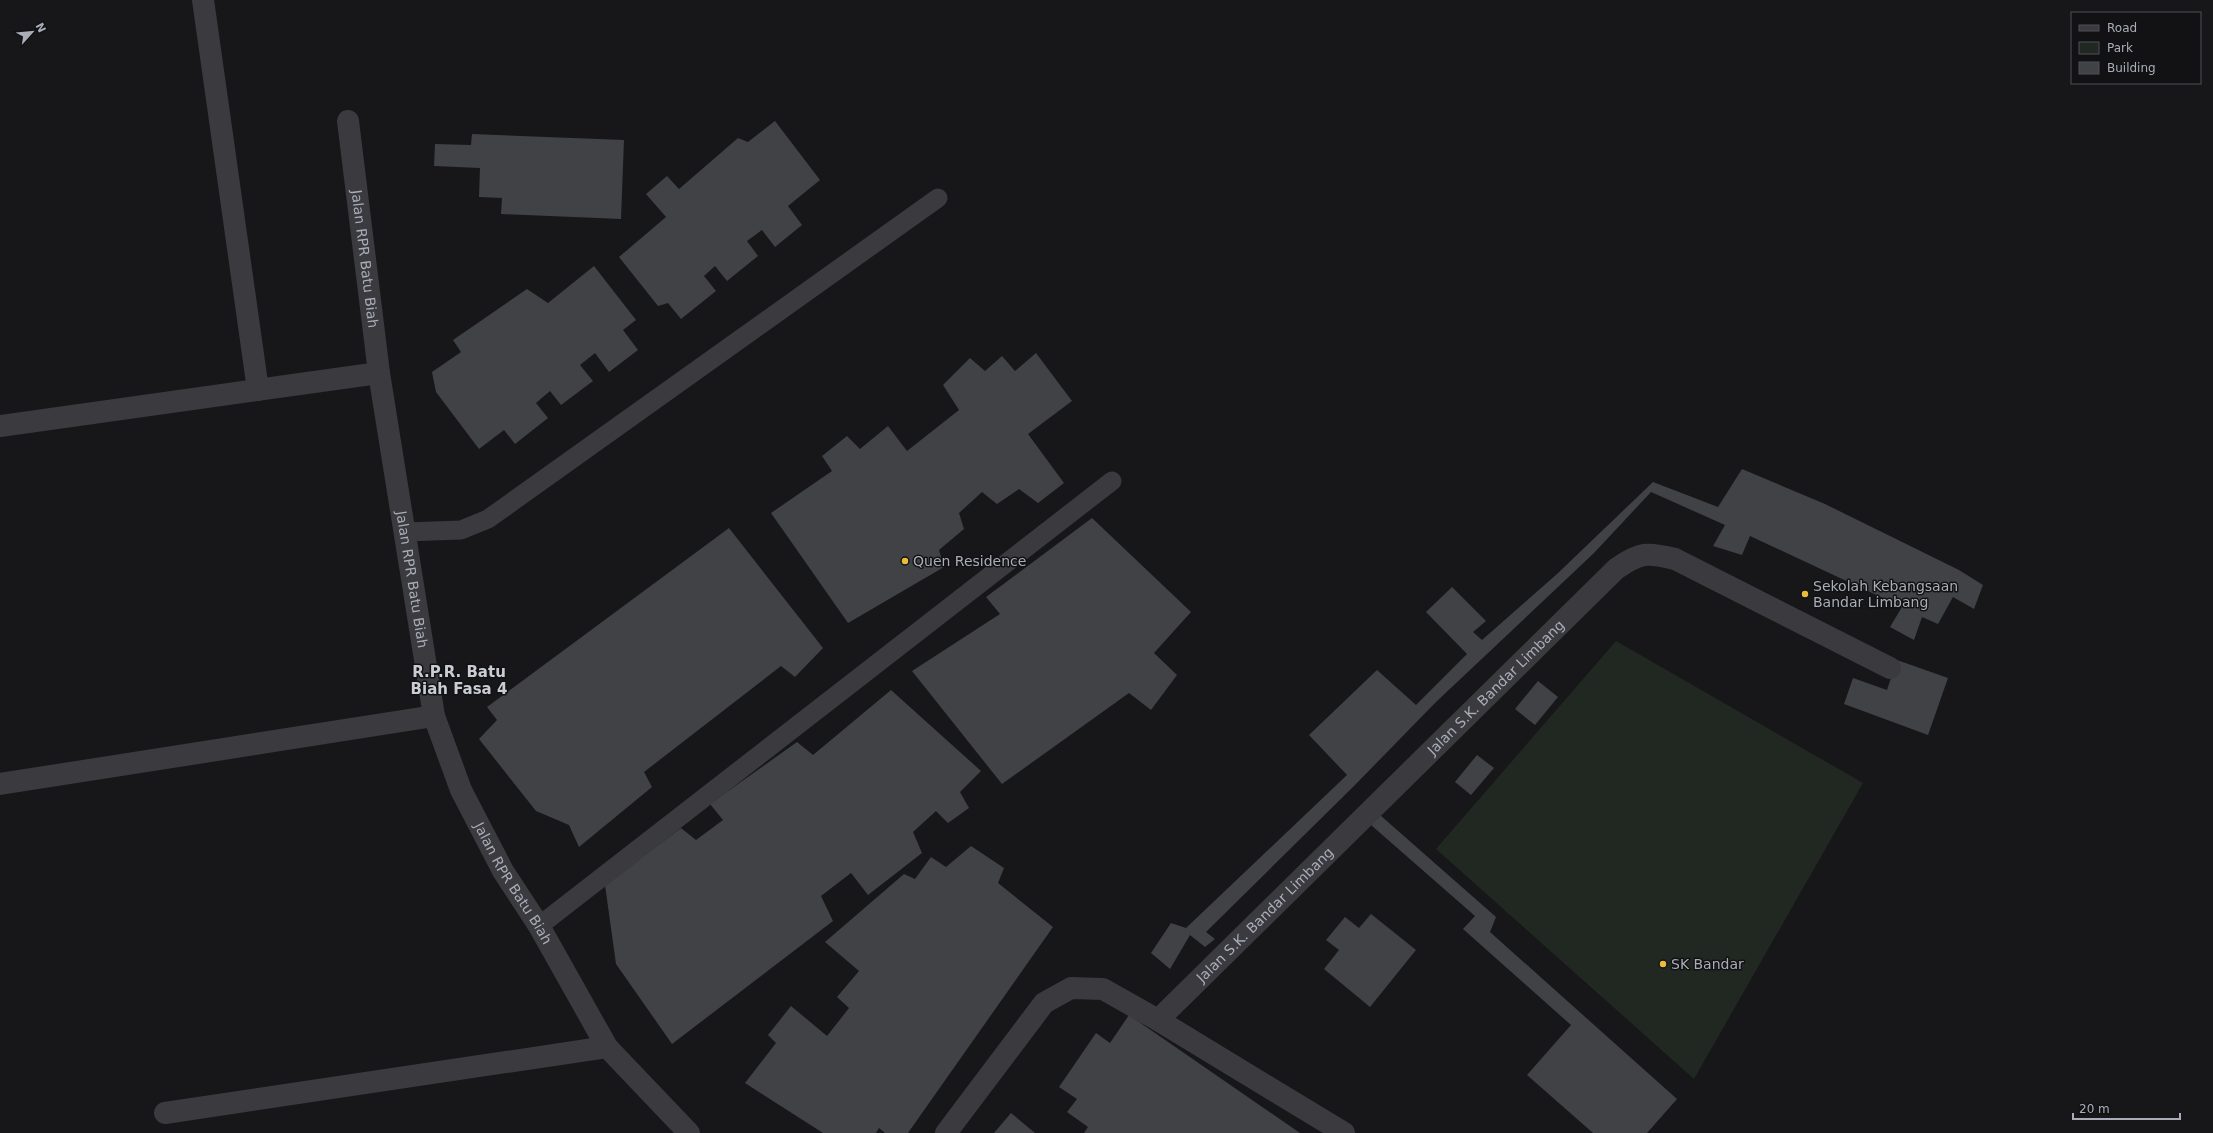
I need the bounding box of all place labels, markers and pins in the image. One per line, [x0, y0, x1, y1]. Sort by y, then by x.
place label: Quen Residence [913, 553, 1026, 569]
marker: Quen Residence [900, 556, 910, 566]
place label: Sekolah Kebangsaan Bandar Limbang [1813, 578, 1958, 610]
marker: Sekolah Kebangsaan Bandar Limbang [1800, 589, 1810, 599]
place label: SK Bandar [1671, 956, 1744, 972]
marker: SK Bandar [1658, 959, 1668, 969]

